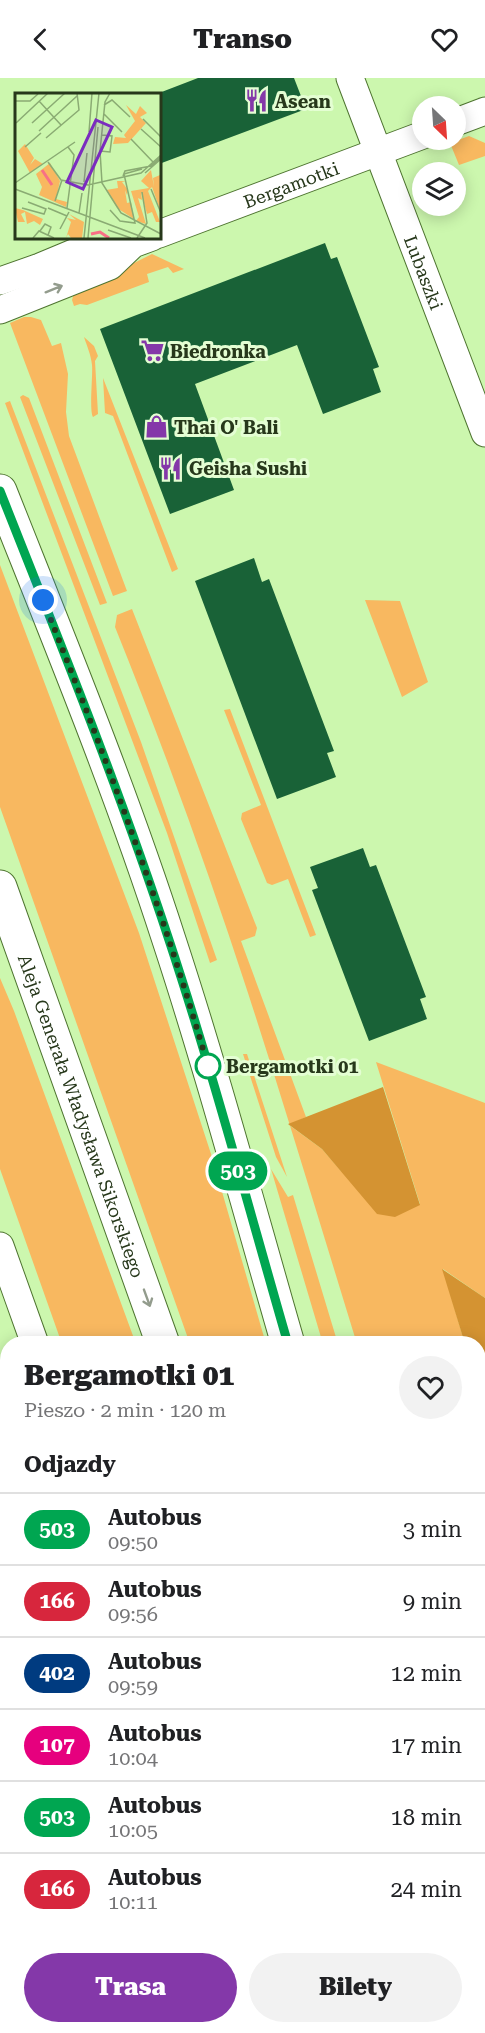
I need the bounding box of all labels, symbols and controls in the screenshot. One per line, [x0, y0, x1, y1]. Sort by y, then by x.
icon: back [24, 23, 57, 56]
text: Transo [193, 23, 292, 55]
icon: heart [428, 23, 461, 56]
restaurant icon: Asean [244, 88, 270, 114]
place label: Asean [275, 91, 331, 112]
inset map [15, 93, 160, 238]
north arrow [412, 96, 466, 150]
map controls [412, 96, 466, 216]
street label: Bergamotki [240, 157, 342, 212]
button: layers [412, 162, 466, 216]
street label: Lubaszki [400, 232, 448, 313]
one-way arrow [45, 283, 63, 294]
supermarket icon: Biedronka [139, 338, 165, 364]
place label: Biedronka [170, 341, 266, 362]
shop icon: Thai O' Bali [143, 414, 169, 440]
place label: Thai O' Bali [174, 417, 278, 438]
restaurant icon: Geisha Sushi [158, 455, 184, 481]
place label: Geisha Sushi [189, 458, 307, 479]
your location [28, 585, 58, 615]
street label: Aleja Generała Władysława Sikorskiego [14, 951, 149, 1280]
marker: Bergamotki 01 [195, 1053, 221, 1079]
place label: Bergamotki 01 [226, 1056, 359, 1077]
line badge: 503 [204, 1152, 272, 1190]
text: 503 [220, 1159, 256, 1183]
one-way arrow [142, 1289, 153, 1307]
button: heart [399, 1356, 462, 1419]
text: Bergamotki 01 [24, 1359, 234, 1392]
text: Pieszo · 2 min · 120 m [24, 1398, 226, 1422]
text: Odjazdy [24, 1452, 116, 1477]
text: Autobus [108, 1505, 202, 1530]
text: 503 [39, 1517, 75, 1541]
text: 3 min [403, 1517, 462, 1542]
text: 09:50 [108, 1530, 158, 1554]
text: Autobus [108, 1577, 202, 1602]
text: 166 [39, 1589, 75, 1613]
text: 9 min [403, 1589, 462, 1614]
text: 09:56 [108, 1602, 158, 1626]
text: Autobus [108, 1649, 202, 1674]
text: 402 [39, 1661, 75, 1685]
text: 12 min [391, 1661, 462, 1686]
text: 09:59 [108, 1674, 158, 1698]
text: Autobus [108, 1721, 202, 1746]
text: 107 [39, 1733, 75, 1757]
text: 17 min [391, 1733, 462, 1758]
text: 10:04 [108, 1746, 158, 1770]
text: Autobus [108, 1793, 202, 1818]
text: 503 [39, 1805, 75, 1829]
text: 18 min [391, 1805, 462, 1830]
text: 10:05 [108, 1818, 158, 1842]
text: Autobus [108, 1865, 202, 1890]
text: 166 [39, 1877, 75, 1901]
text: 24 min [391, 1877, 462, 1902]
text: 10:11 [108, 1890, 158, 1914]
button: Trasa [24, 1953, 237, 2022]
button: Bilety [249, 1953, 462, 2022]

